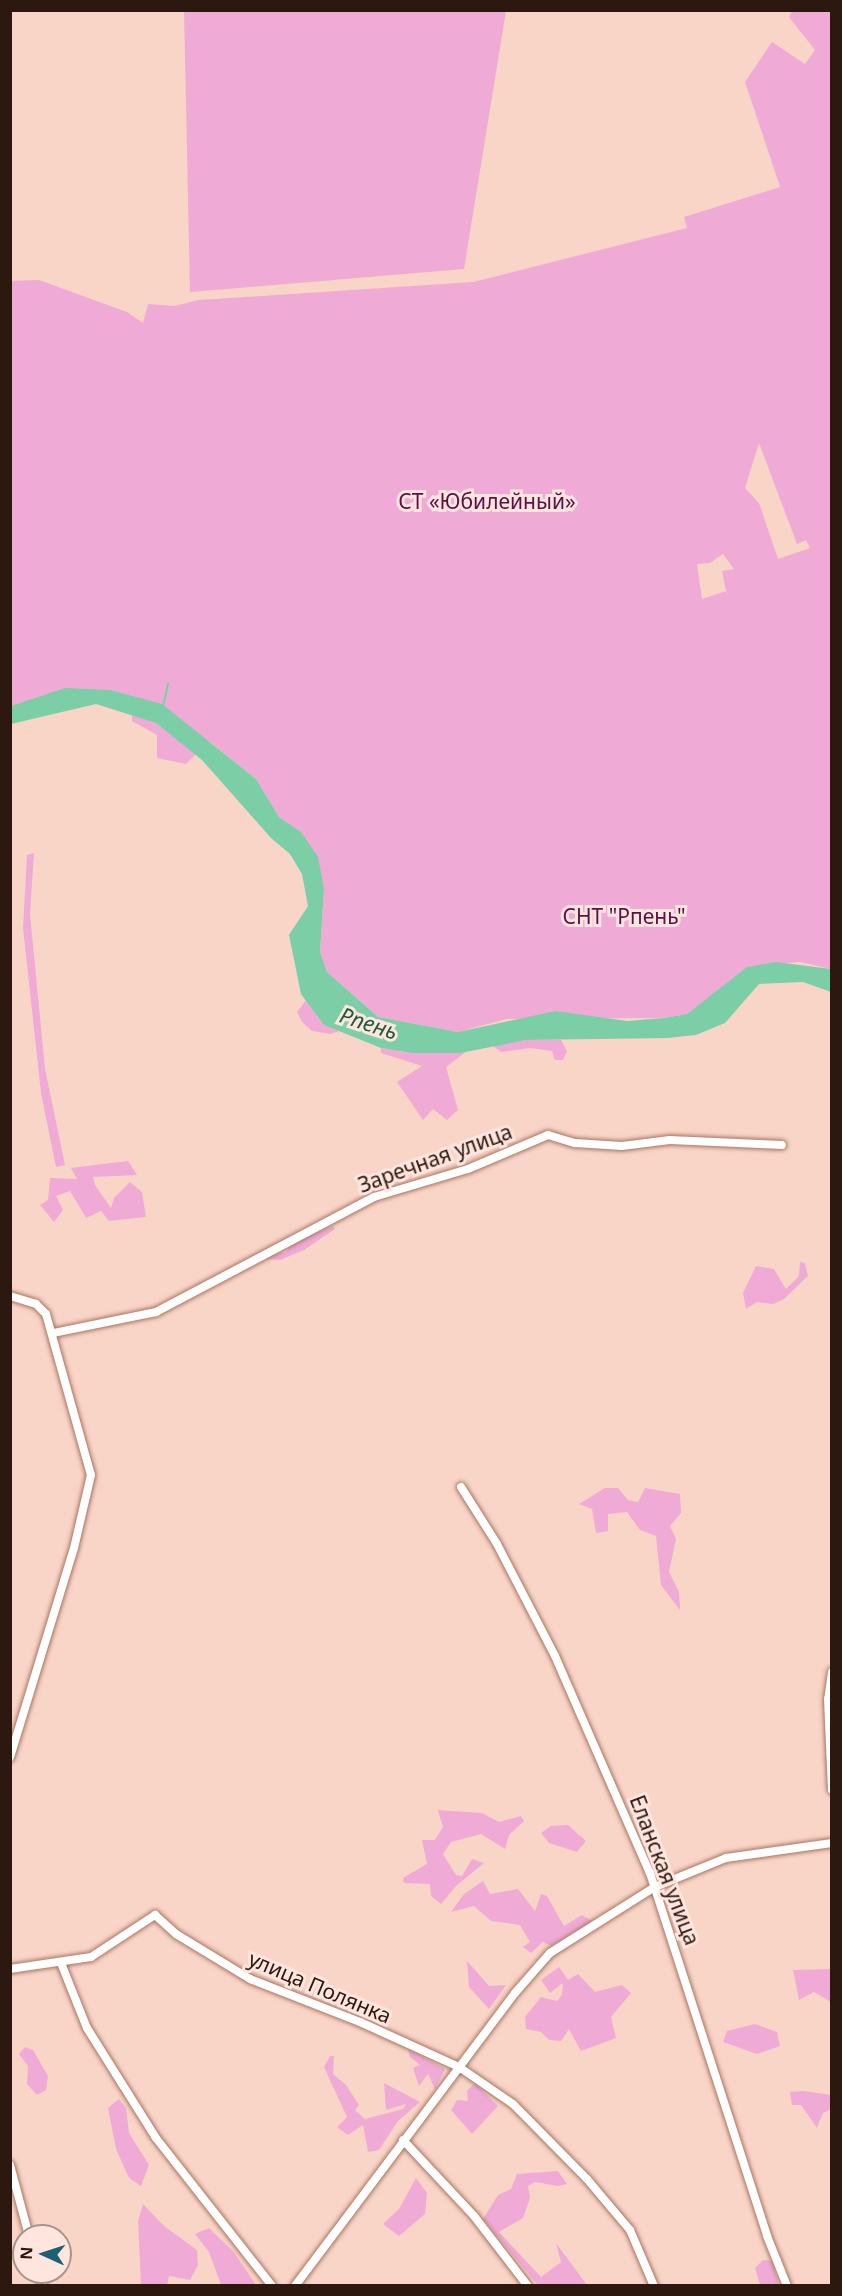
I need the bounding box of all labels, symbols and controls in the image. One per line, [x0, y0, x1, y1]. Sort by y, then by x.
park label: СТ «Юбилейный» [398, 488, 576, 514]
park label: СНТ "Рпень" [563, 903, 685, 929]
water label: Рпень [337, 1001, 401, 1045]
street label: Заречная улица [355, 1118, 515, 1198]
street label: Еланская улица [625, 1792, 705, 1948]
street label: улица Полянка [245, 1946, 395, 2028]
north arrow [12, 2224, 72, 2284]
text: N [15, 2246, 37, 2260]

